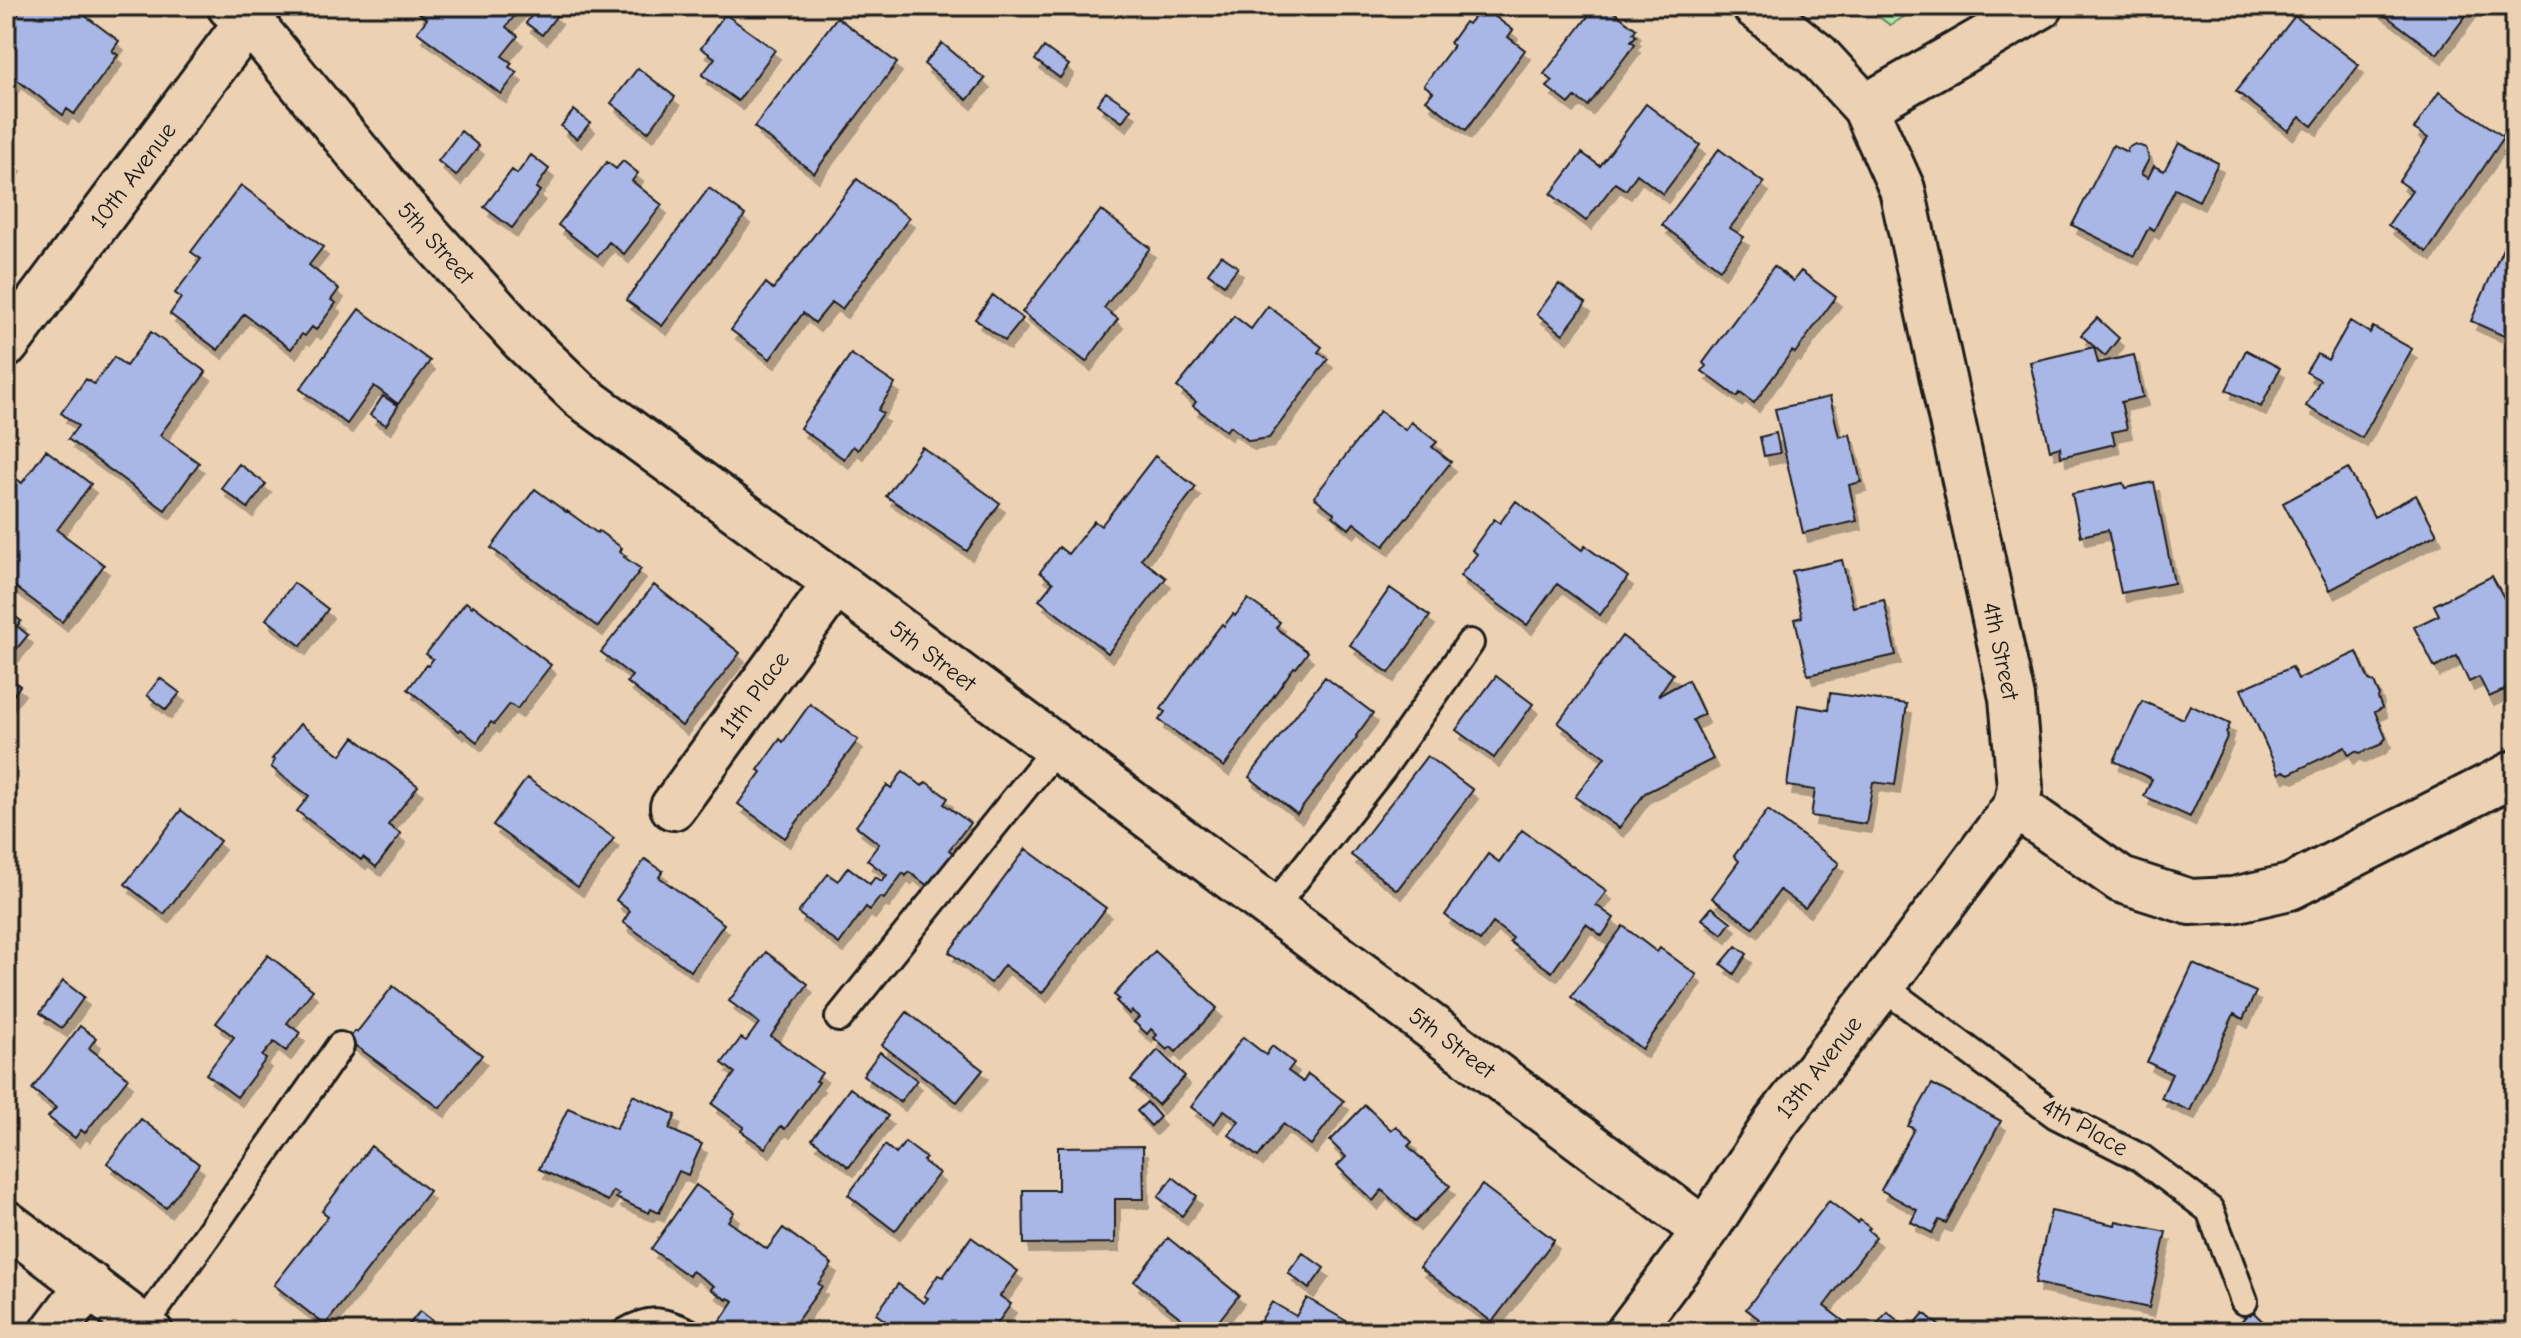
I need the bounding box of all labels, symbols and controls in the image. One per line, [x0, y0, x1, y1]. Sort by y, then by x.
street label: 10th Avenue [84, 117, 182, 233]
street label: 5th Street [392, 196, 481, 291]
street label: 4th Street [1977, 599, 2025, 704]
street label: 5th Street [884, 614, 983, 698]
street label: 11th Place [713, 646, 795, 744]
street label: 5th Street [1403, 1001, 1502, 1085]
street label: 13th Avenue [1770, 1010, 1868, 1124]
street label: 4th Place [2037, 1092, 2133, 1162]

